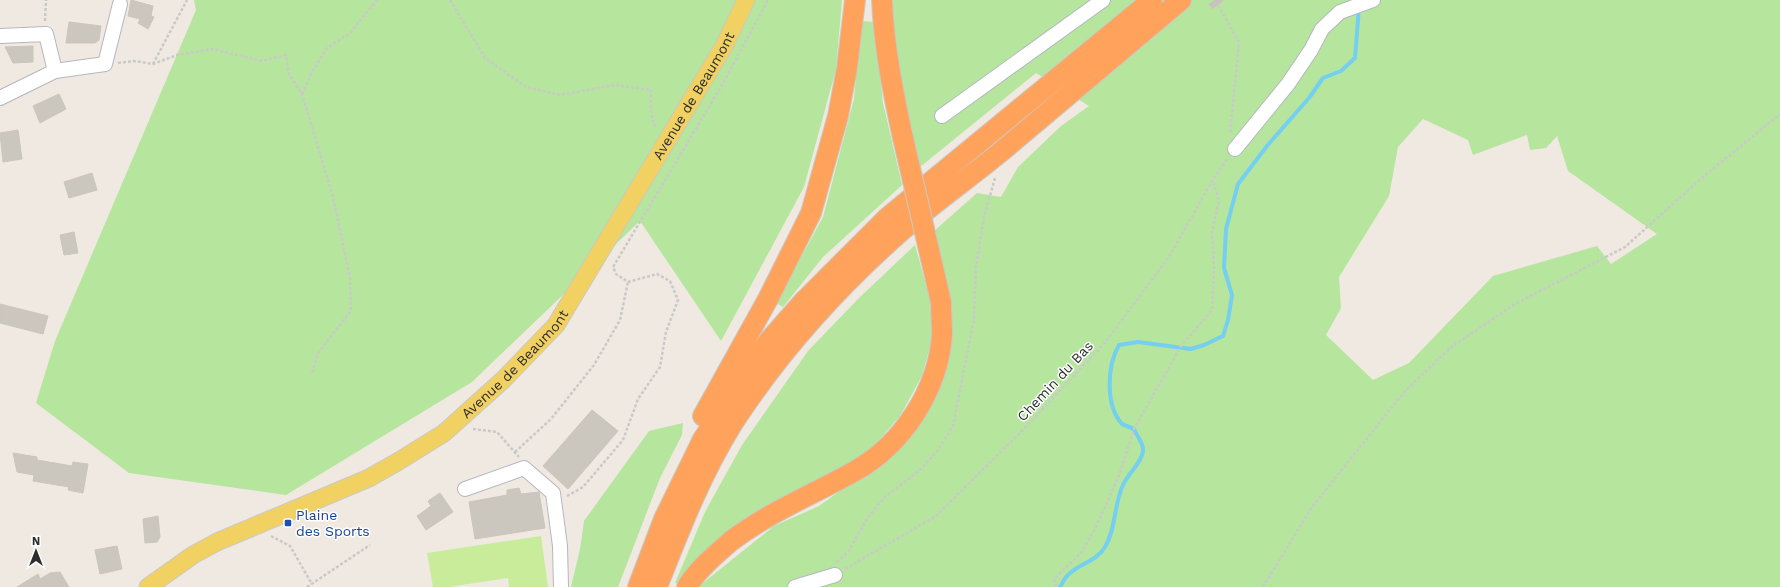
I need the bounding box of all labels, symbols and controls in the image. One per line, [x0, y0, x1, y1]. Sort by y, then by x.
street label: Avenue de Beaumont [649, 29, 738, 163]
street label: Avenue de Beaumont [458, 307, 571, 421]
street label: Chemin du Bas [1014, 338, 1096, 424]
place label: Plaine des Sports [296, 507, 370, 539]
marker: Plaine des Sports [283, 518, 293, 528]
north arrow [16, 531, 56, 571]
text: N [32, 535, 40, 548]

